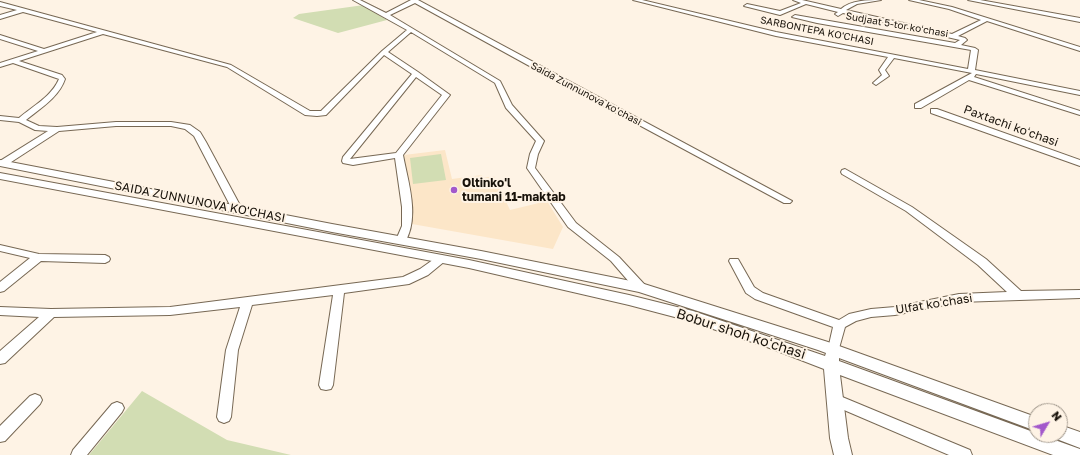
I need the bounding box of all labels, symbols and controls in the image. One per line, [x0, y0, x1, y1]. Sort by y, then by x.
street label: Sudjaat 5-tor koʻchasi [845, 10, 949, 40]
street label: SARBONTEPA KO'CHASI [759, 14, 875, 48]
street label: Saida Zunnunova koʻchasi [529, 60, 643, 128]
street label: Paxtachi koʻchasi [962, 102, 1060, 150]
place label: Oltinko'l tumani 11-maktab [462, 176, 566, 204]
street label: SAIDA ZUNNUNOVA KO'CHASI [113, 178, 287, 226]
marker: Oltinko'l tumani 11-maktab [449, 185, 459, 195]
street label: Ulfat koʻchasi [895, 291, 973, 317]
street label: Bobur shoh koʻchasi [674, 305, 808, 363]
north arrow [1028, 403, 1068, 443]
text: N [1049, 409, 1065, 423]

